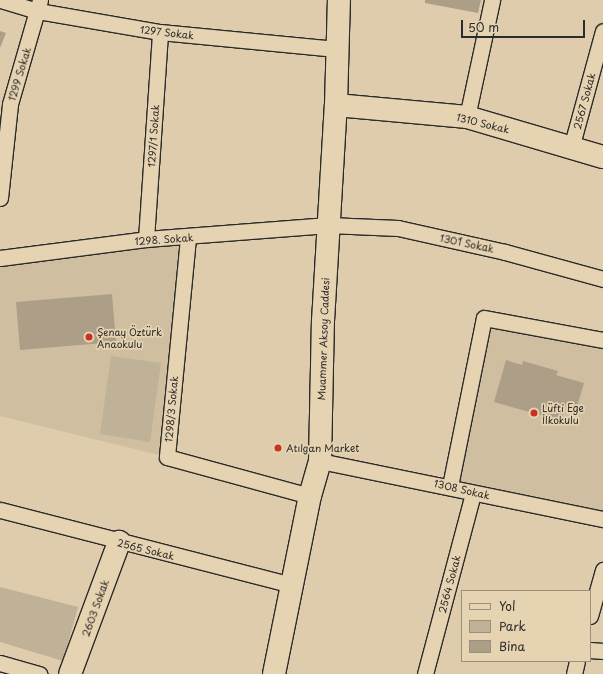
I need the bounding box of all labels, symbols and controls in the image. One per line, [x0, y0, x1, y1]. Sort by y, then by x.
scale bar [463, 12, 587, 38]
text: 50 m [468, 18, 499, 36]
street label: 1297 Sokak [139, 23, 195, 41]
street label: 1299 Sokak [5, 45, 33, 103]
street label: 2567 Sokak [571, 71, 597, 131]
street label: 1297/1 Sokak [145, 104, 161, 168]
street label: 1310 Sokak [455, 111, 511, 135]
street label: 1298. Sokak [134, 231, 194, 247]
street label: 1301 Sokak [439, 231, 495, 255]
street label: Muammer Aksoy Caddesi [315, 277, 331, 401]
place label: Şenay Öztürk Anaokulu [97, 325, 163, 348]
marker: Şenay Öztürk Anaokulu [84, 332, 94, 342]
street label: 1298/3 Sokak [162, 375, 180, 443]
place label: Lüfti Ege İlkokulu [542, 401, 585, 424]
marker: Lüfti Ege İlkokulu [529, 408, 539, 418]
place label: Atılgan Market [286, 442, 359, 454]
marker: Atılgan Market [273, 443, 283, 453]
street label: 1308 Sokak [433, 477, 491, 501]
street label: 2565 Sokak [116, 536, 176, 562]
street label: 2564 Sokak [435, 553, 463, 615]
street label: 2603 Sokak [79, 577, 111, 639]
legend [461, 590, 591, 662]
text: Yol [499, 597, 515, 615]
text: Park [499, 617, 526, 635]
text: Bina [499, 637, 525, 655]

